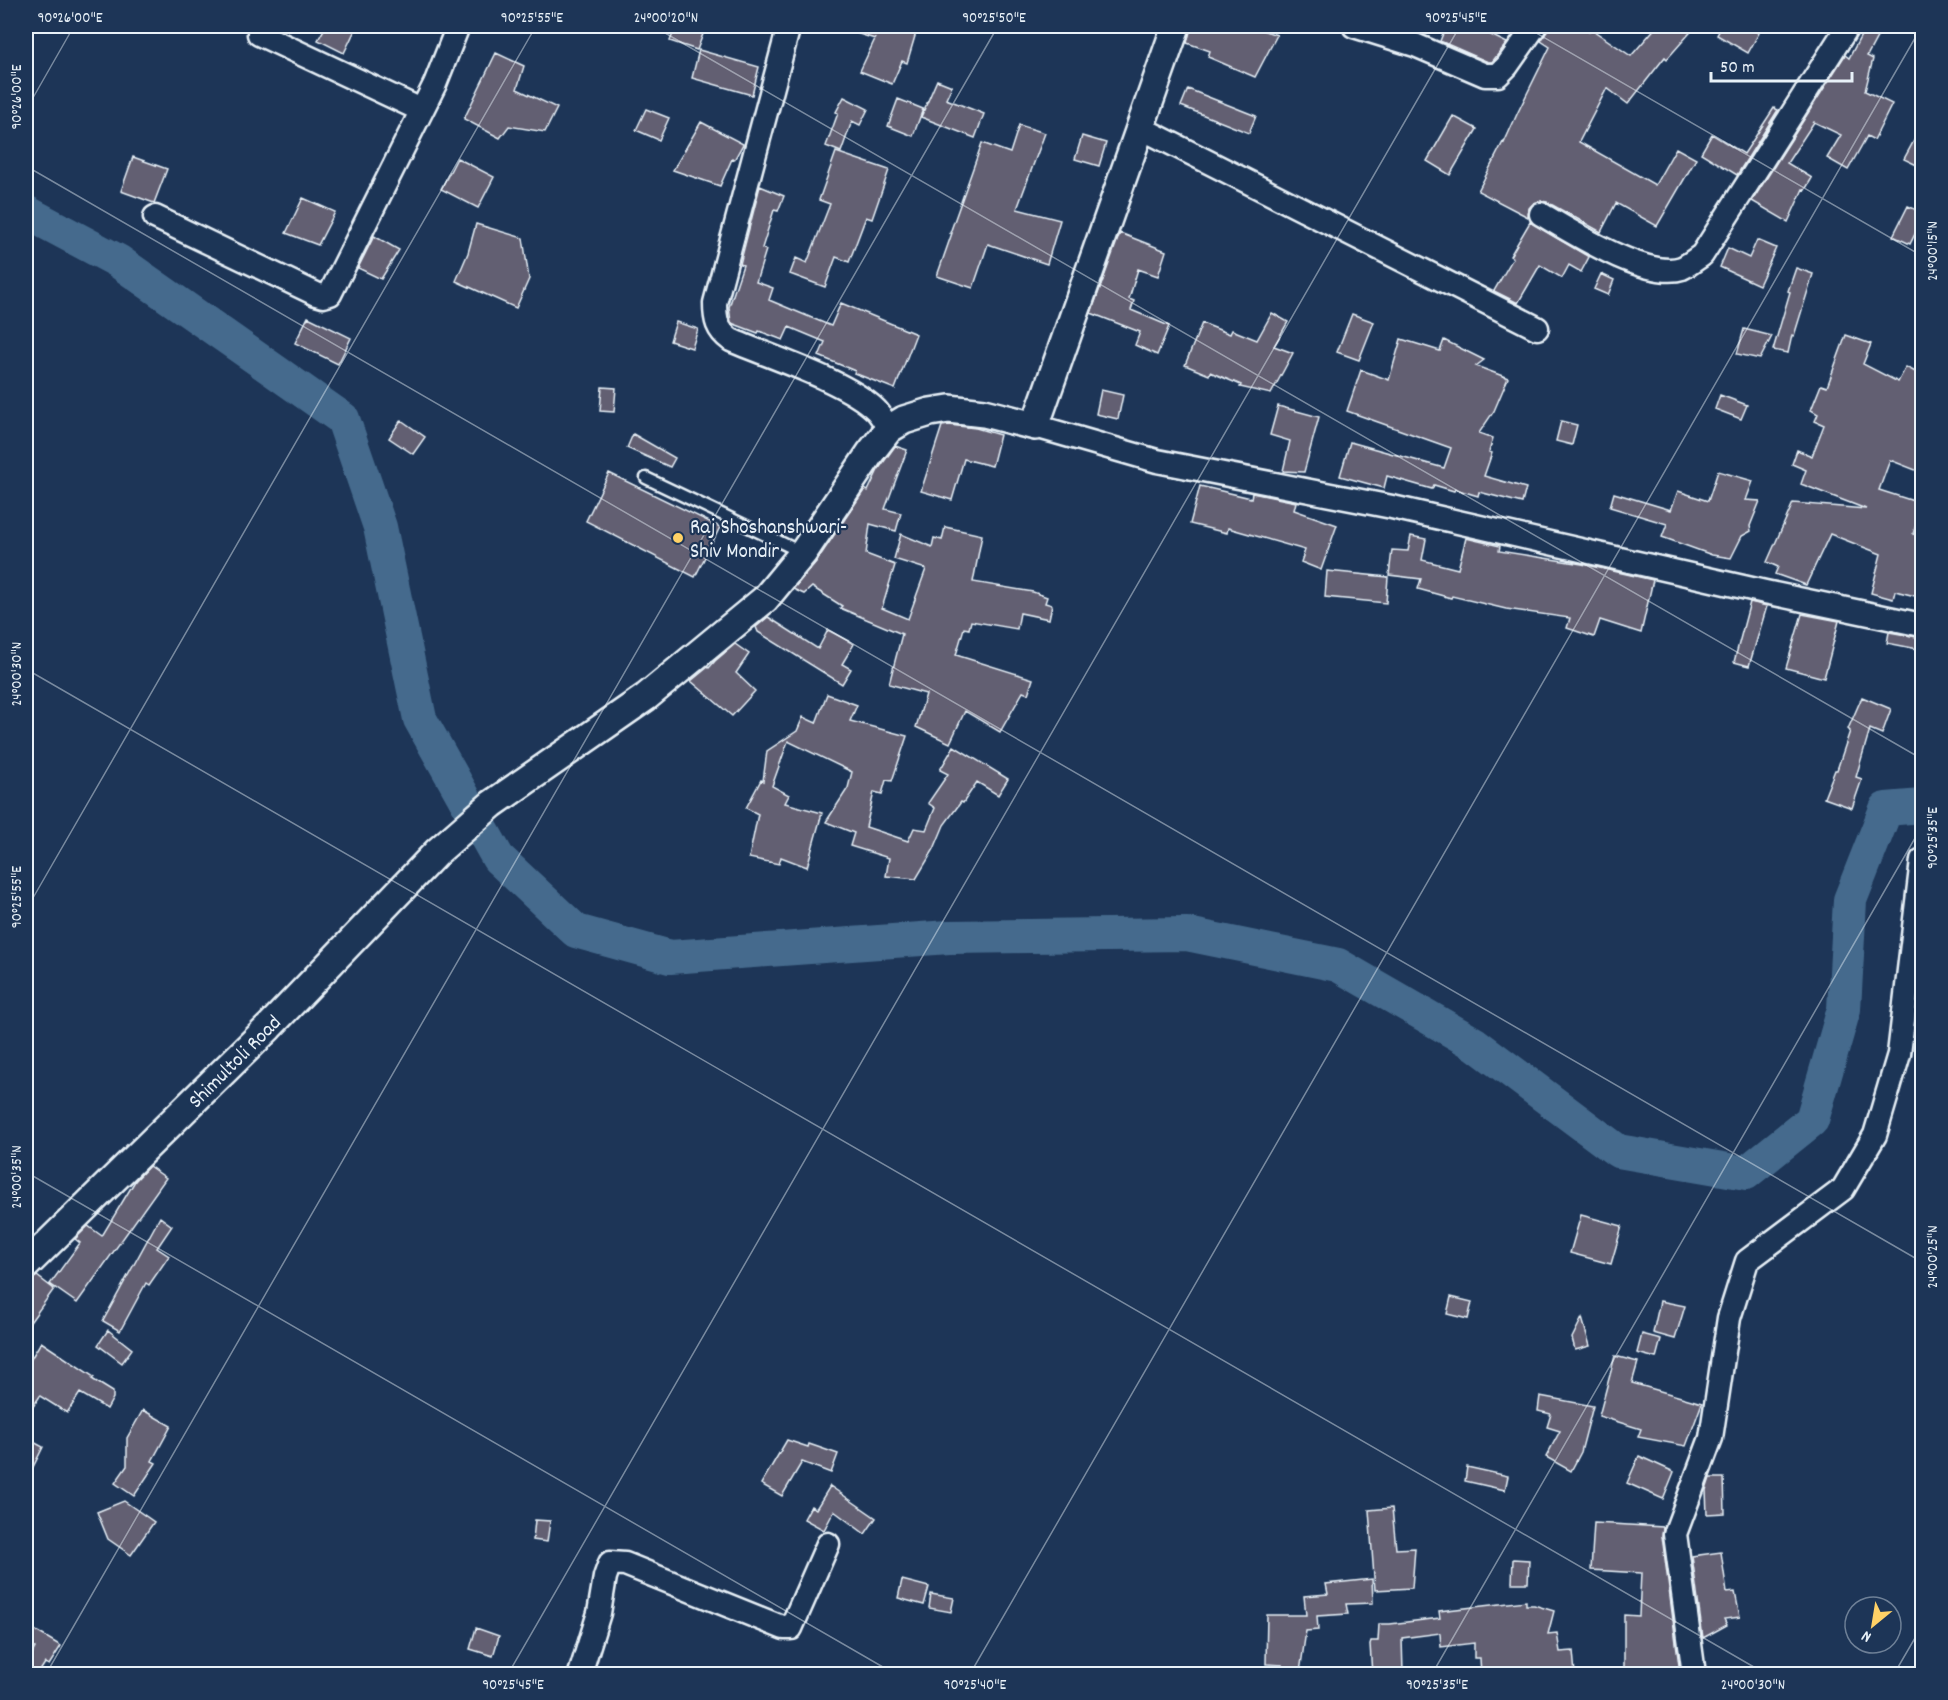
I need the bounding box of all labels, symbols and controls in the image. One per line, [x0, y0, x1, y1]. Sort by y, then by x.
text: 90°26'00"E [37, 8, 103, 30]
text: 90°25'55"E [501, 8, 563, 30]
text: 24°00'20"N [634, 8, 698, 30]
text: 90°25'50"E [962, 8, 1026, 30]
text: 90°25'45"E [1425, 8, 1487, 30]
scale bar [1711, 45, 1852, 83]
text: 50 m [1720, 56, 1755, 81]
text: 90°26'00"E [7, 64, 29, 130]
text: 24°00'15"N [1923, 221, 1945, 281]
place label: Raj Shoshanshwari- Shiv Mondir [690, 514, 847, 568]
marker: Raj Shoshanshwari- Shiv Mondir [671, 531, 685, 545]
text: 24°00'30"N [7, 642, 29, 706]
text: 90°25'35"E [1923, 807, 1945, 869]
text: 90°25'55"E [7, 866, 29, 928]
street label: Shimultoli Road [183, 1010, 290, 1117]
text: 24°00'35"N [7, 1145, 29, 1209]
text: 24°00'25"N [1923, 1225, 1945, 1289]
north arrow [1843, 1595, 1903, 1655]
text: N [1857, 1624, 1876, 1648]
text: 90°25'45"E [482, 1675, 544, 1697]
text: 90°25'40"E [944, 1675, 1007, 1697]
text: 90°25'35"E [1406, 1675, 1468, 1697]
text: 24°00'30"N [1721, 1675, 1785, 1697]

